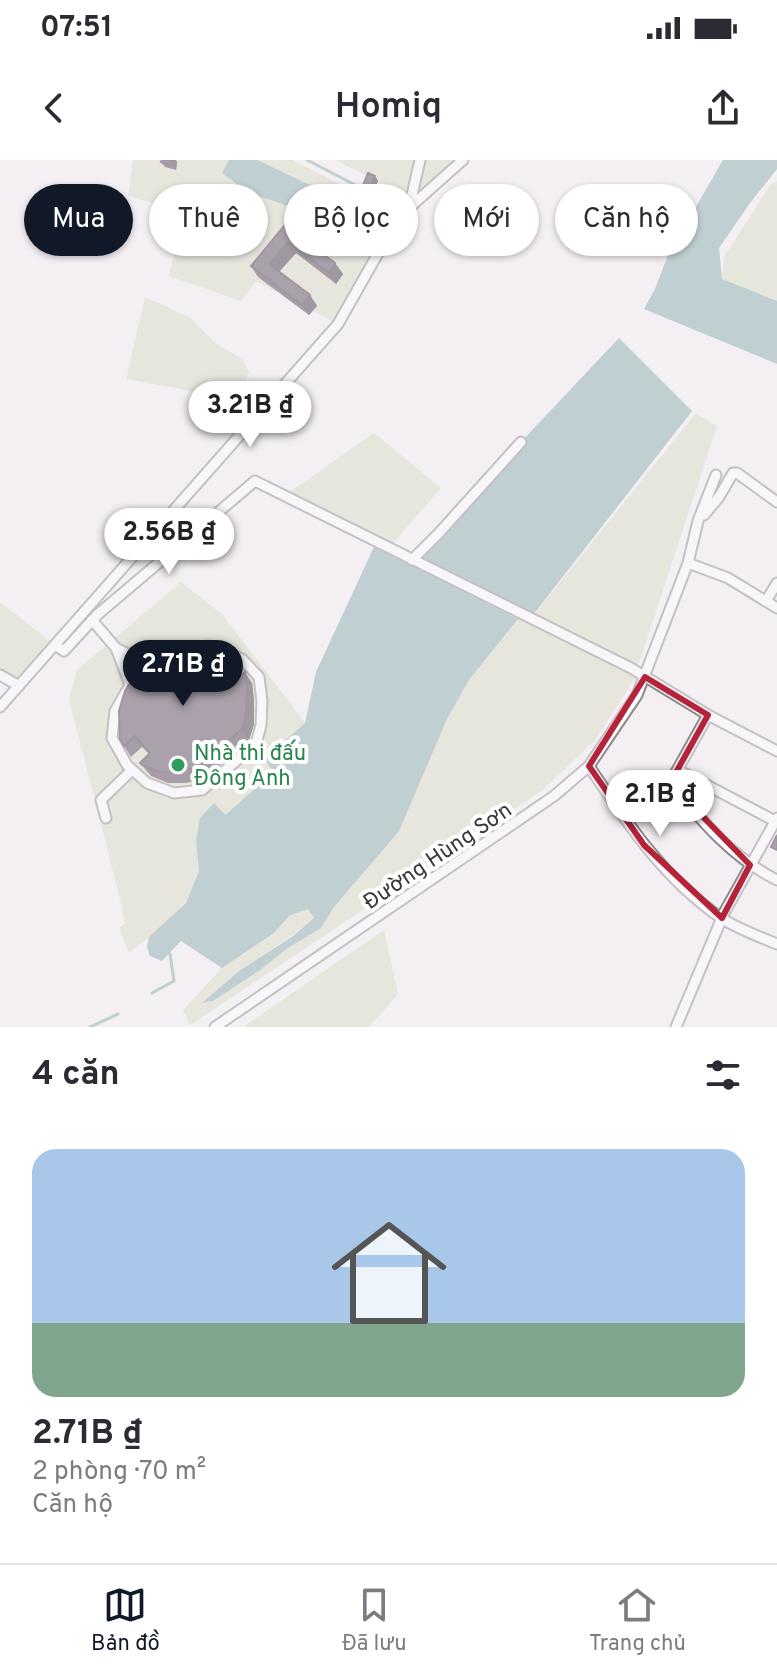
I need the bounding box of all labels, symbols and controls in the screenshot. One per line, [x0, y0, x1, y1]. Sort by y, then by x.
text: 07:51 [40, 10, 113, 47]
text: Homiq [335, 85, 442, 131]
icon: back [32, 86, 76, 130]
icon: share [701, 86, 745, 130]
chip: Mua [24, 184, 133, 256]
chip: Thuê [149, 184, 268, 256]
chip: Bộ lọc [284, 184, 418, 256]
chip: Mới [434, 184, 539, 256]
chip: Căn hộ [555, 184, 698, 256]
pin: 3.21B ₫ [176, 381, 324, 449]
text: 3.21B ₫ [207, 390, 294, 423]
pin: 2.56B ₫ [95, 508, 243, 576]
text: 2.56B ₫ [122, 517, 216, 550]
pin: 2.71B ₫ [109, 640, 257, 708]
text: 2.71B ₫ [141, 649, 225, 682]
place label: Nhà thi đấu Đông Anh [194, 739, 306, 793]
marker: Nhà thi đấu Đông Anh [169, 756, 187, 774]
pin: 2.1B ₫ [595, 770, 725, 838]
text: 2.1B ₫ [624, 779, 696, 812]
street label: Đường Hùng Sơn [359, 797, 518, 917]
icon: filters [701, 1053, 745, 1097]
text: 4 căn [32, 1054, 120, 1097]
icon: home [317, 1201, 461, 1345]
text: 2.71B ₫ [32, 1413, 142, 1456]
text: 2 phòng · 70 m² [32, 1456, 206, 1489]
text: Căn hộ [32, 1489, 113, 1522]
tab: Bản đồ [91, 1583, 160, 1658]
tab: Đã lưu [342, 1583, 407, 1658]
tab: Trang chủ [589, 1583, 686, 1658]

